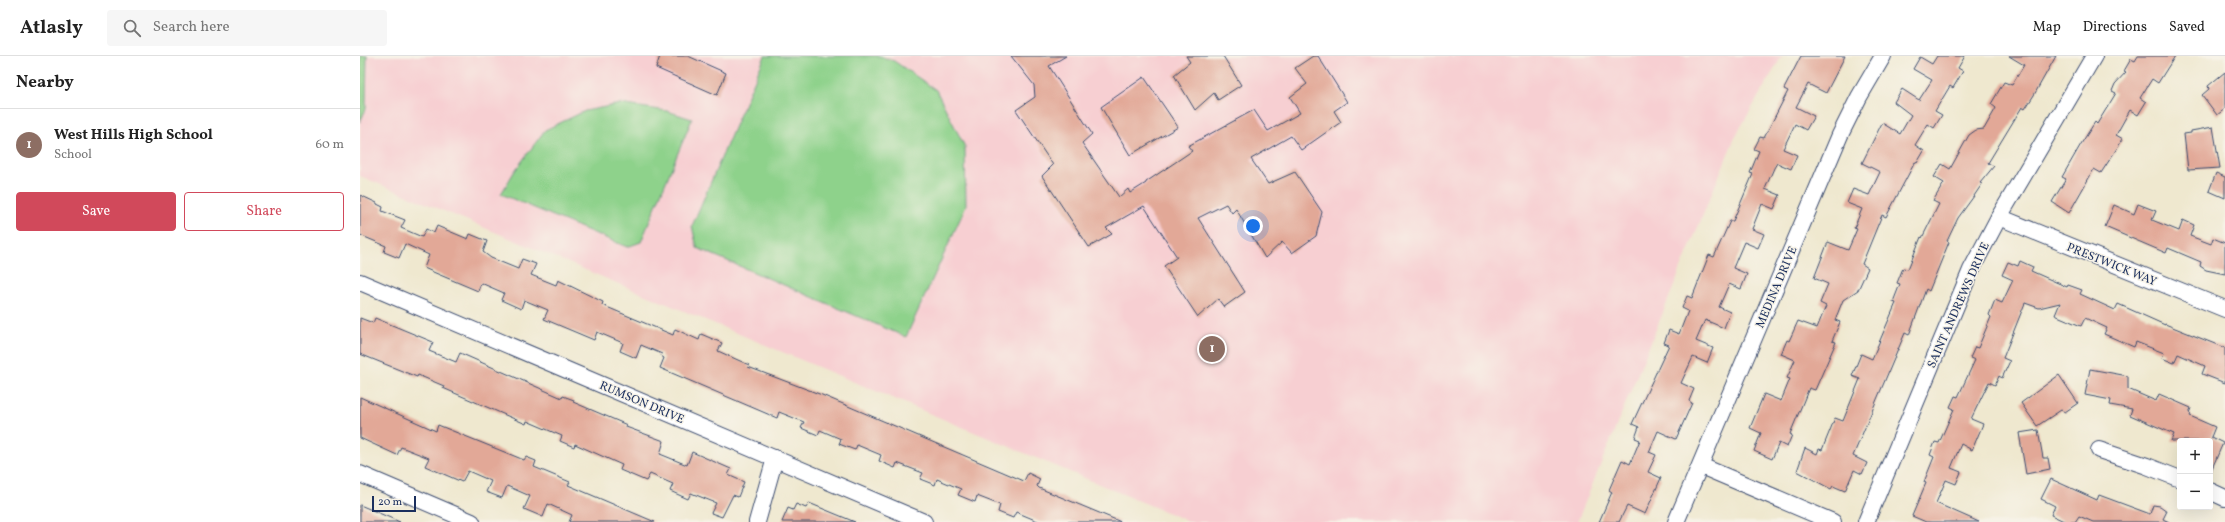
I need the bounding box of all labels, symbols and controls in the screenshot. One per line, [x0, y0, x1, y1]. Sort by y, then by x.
search box [107, 10, 387, 46]
text: Atlasly [20, 15, 83, 41]
icon: search [121, 17, 143, 39]
text: Search here [153, 17, 230, 38]
text: Map [2033, 18, 2061, 37]
text: Directions [2083, 18, 2147, 37]
text: Saved [2169, 18, 2205, 37]
text: Nearby [16, 71, 74, 94]
text: West Hills High School [54, 125, 213, 146]
text: 1 [26, 136, 32, 154]
text: 60 m [316, 136, 344, 154]
text: School [54, 146, 92, 164]
button: Save [16, 192, 176, 231]
button: Share [184, 192, 344, 231]
your location [1243, 216, 1263, 236]
street label: SAINT ANDREWS DRIVE [1924, 240, 1994, 371]
street label: PRESTWICK WAY [2064, 240, 2159, 290]
street label: MEDINA DRIVE [1752, 244, 1801, 331]
pin: 1 [1199, 334, 1225, 364]
street label: RUMSON DRIVE [597, 378, 687, 428]
map controls [2177, 438, 2213, 510]
button: + [2177, 438, 2213, 474]
button: − [2177, 474, 2213, 510]
scale bar [372, 494, 416, 513]
text: 20 m [378, 495, 402, 510]

